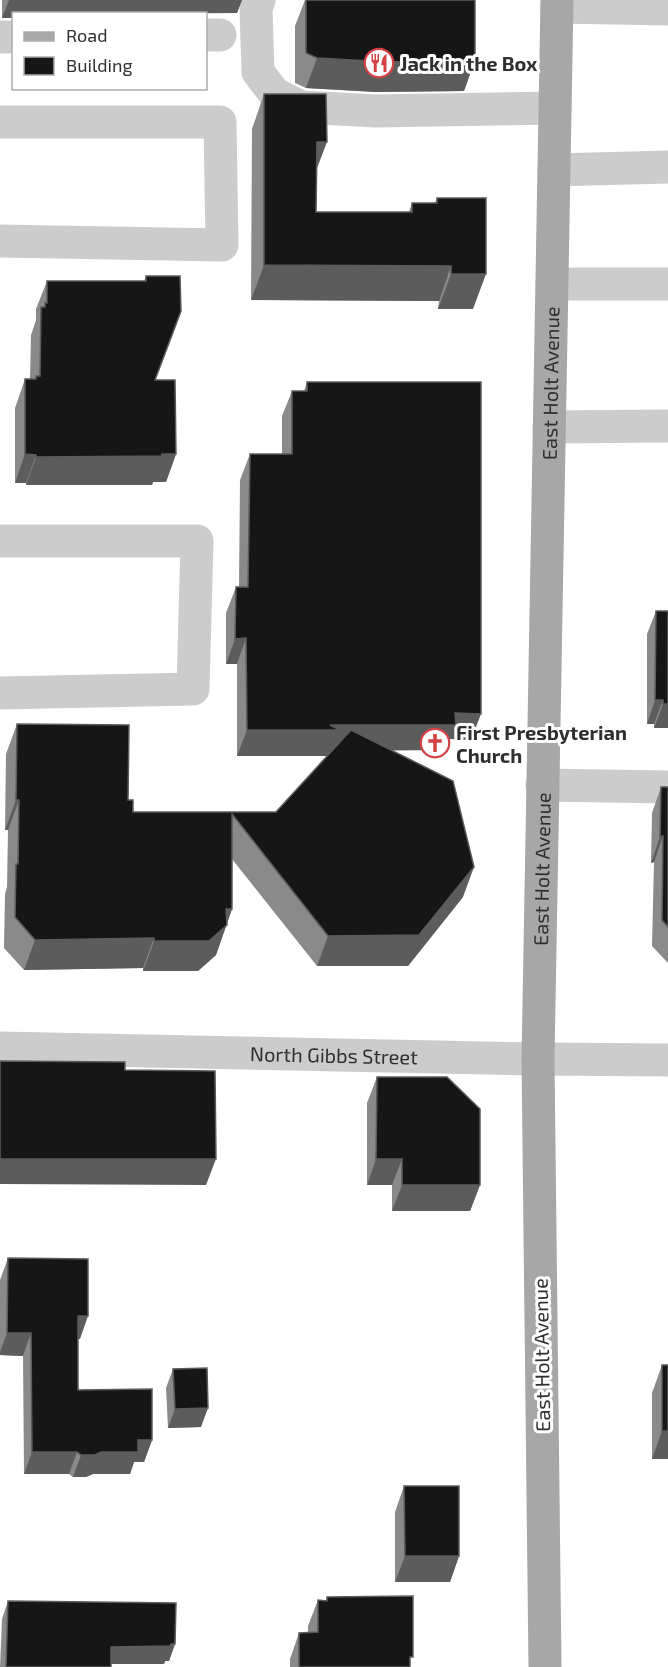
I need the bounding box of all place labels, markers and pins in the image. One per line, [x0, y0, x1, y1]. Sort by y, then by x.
restaurant icon: Jack in the Box [363, 47, 395, 79]
place label: Jack in the Box [400, 51, 538, 75]
place label: First Presbyterian Church [456, 720, 627, 767]
church icon: First Presbyterian Church [419, 727, 451, 759]

